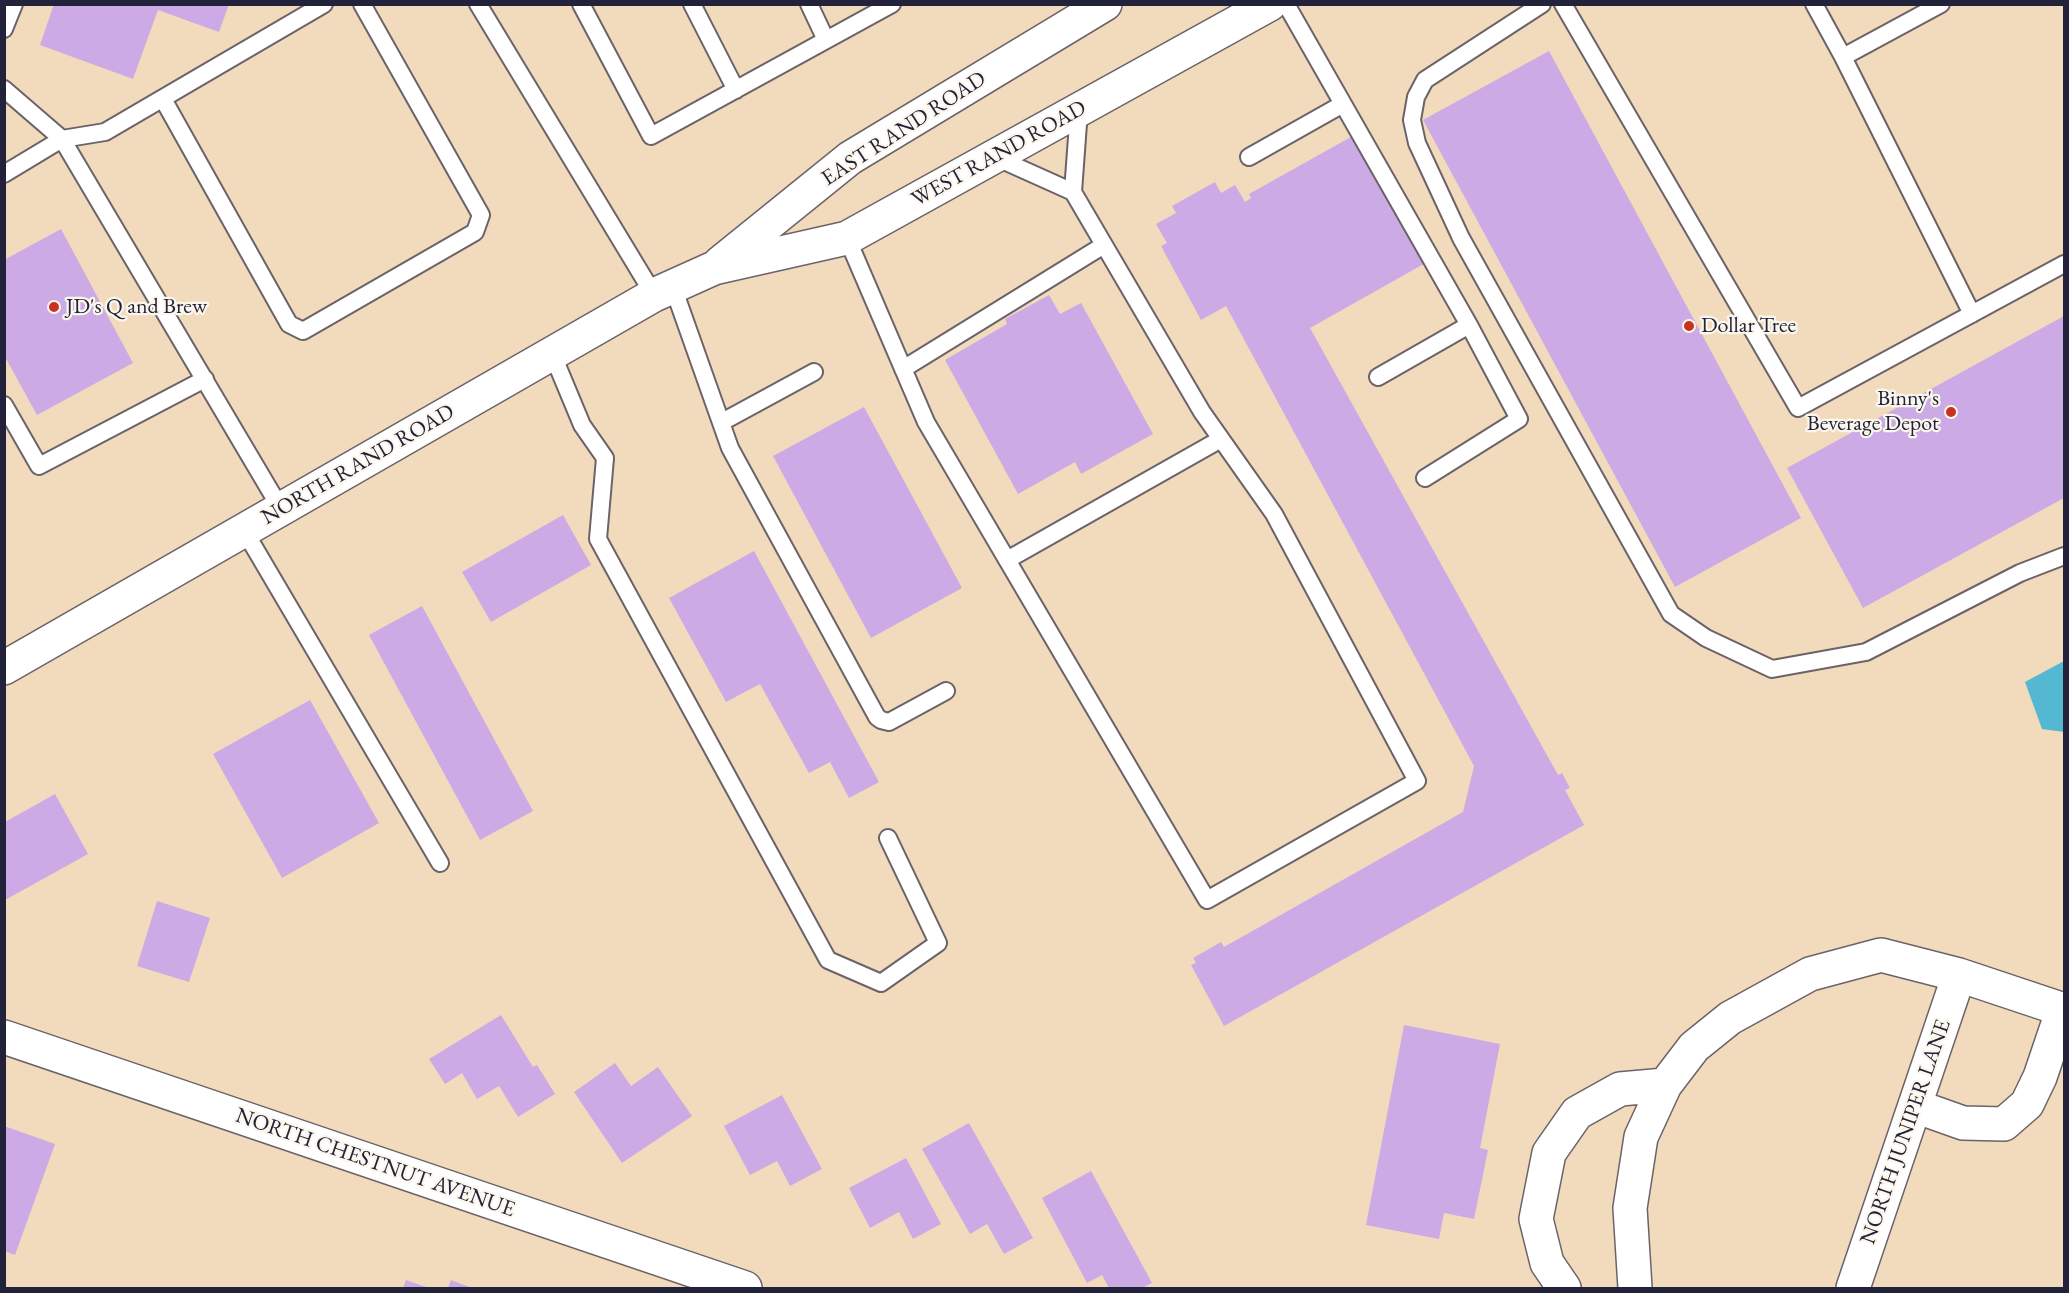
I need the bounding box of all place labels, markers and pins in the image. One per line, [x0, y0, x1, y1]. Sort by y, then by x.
place label: JD's Q and Brew [66, 294, 207, 320]
marker: JD's Q and Brew [47, 300, 61, 314]
place label: Dollar Tree [1701, 313, 1796, 339]
marker: Dollar Tree [1682, 319, 1696, 333]
place label: Binny's Beverage Depot [1807, 386, 1939, 438]
marker: Binny's Beverage Depot [1944, 405, 1958, 419]

